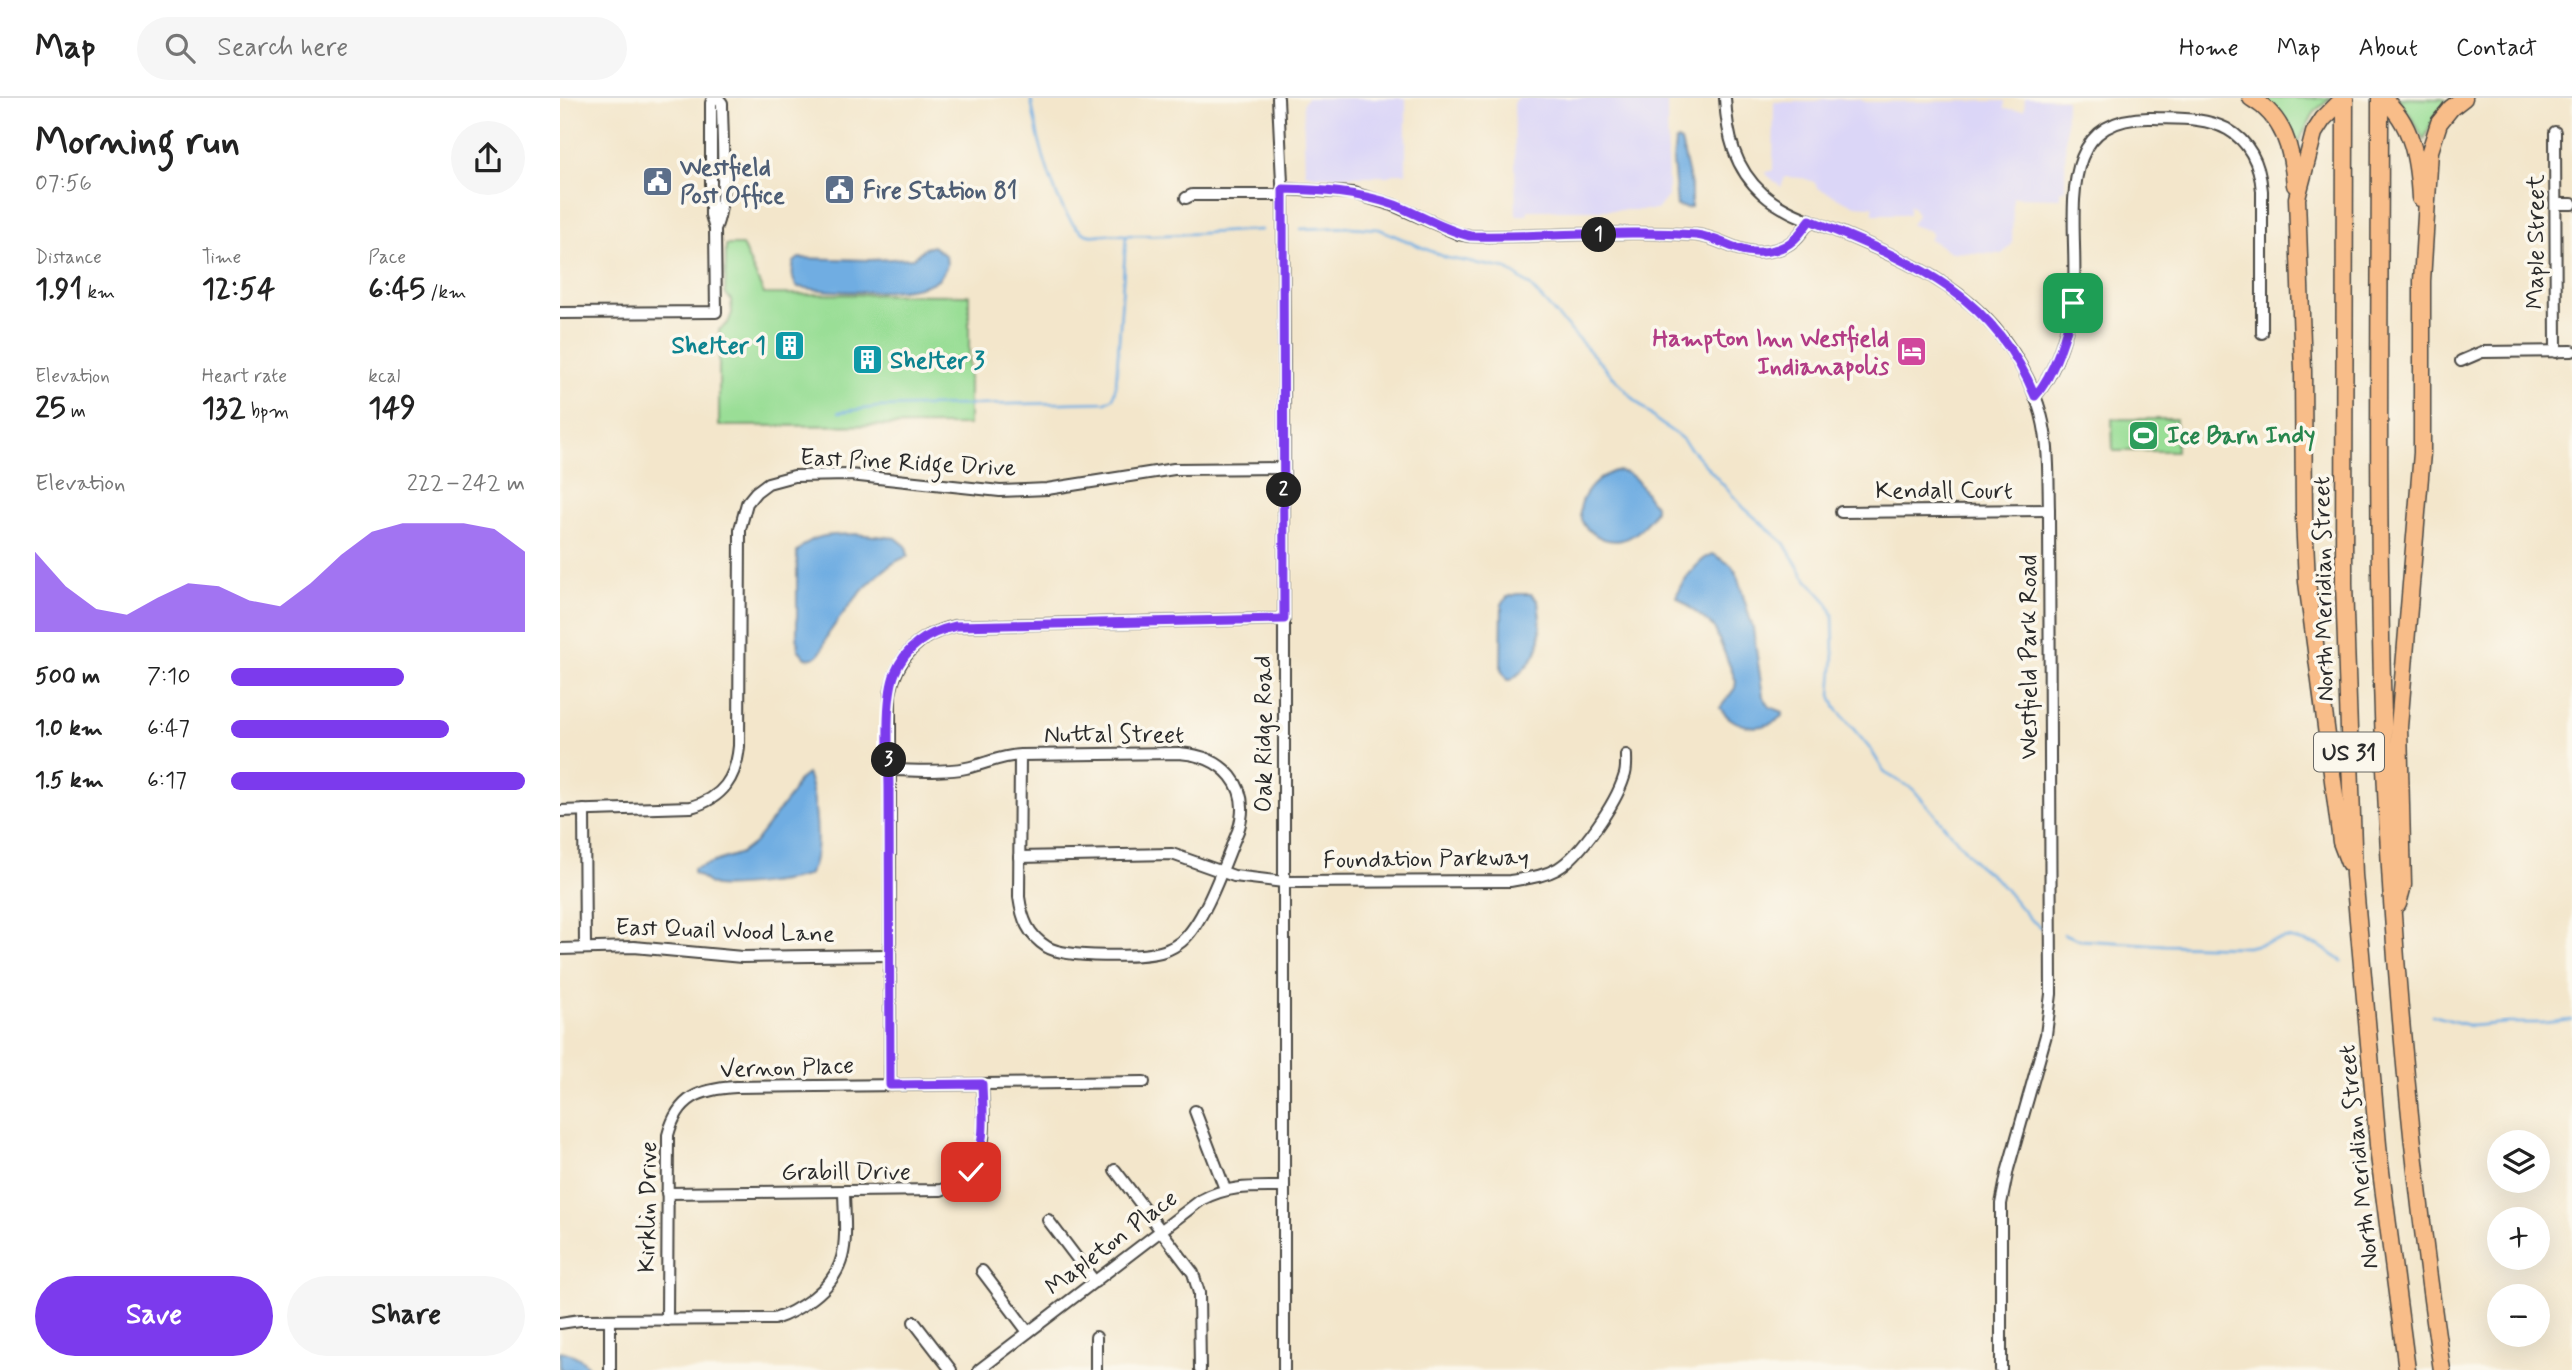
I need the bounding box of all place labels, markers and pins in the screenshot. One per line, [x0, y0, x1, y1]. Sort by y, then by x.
place label: Westfield Post Office [679, 153, 785, 212]
public building icon: Westfield Post Office [640, 164, 674, 198]
public building icon: Fire Station 81 [823, 173, 857, 207]
place label: Fire Station 81 [863, 176, 1017, 207]
pin: 1 [1581, 218, 1616, 252]
pin [2043, 273, 2103, 333]
place label: Hampton Inn Westfield Indianapolis [1653, 324, 1889, 383]
building icon: Shelter 1 [772, 328, 806, 362]
place label: Shelter 1 [672, 331, 766, 362]
hotel icon: Hampton Inn Westfield Indianapolis [1895, 335, 1929, 369]
building icon: Shelter 3 [850, 343, 884, 377]
place label: Shelter 3 [890, 346, 985, 377]
sports icon: Ice Barn Indy [2127, 418, 2161, 452]
place label: Ice Barn Indy [2167, 421, 2315, 452]
pin: 2 [1266, 472, 1302, 508]
pin: 3 [872, 742, 906, 778]
pin [941, 1142, 1001, 1202]

